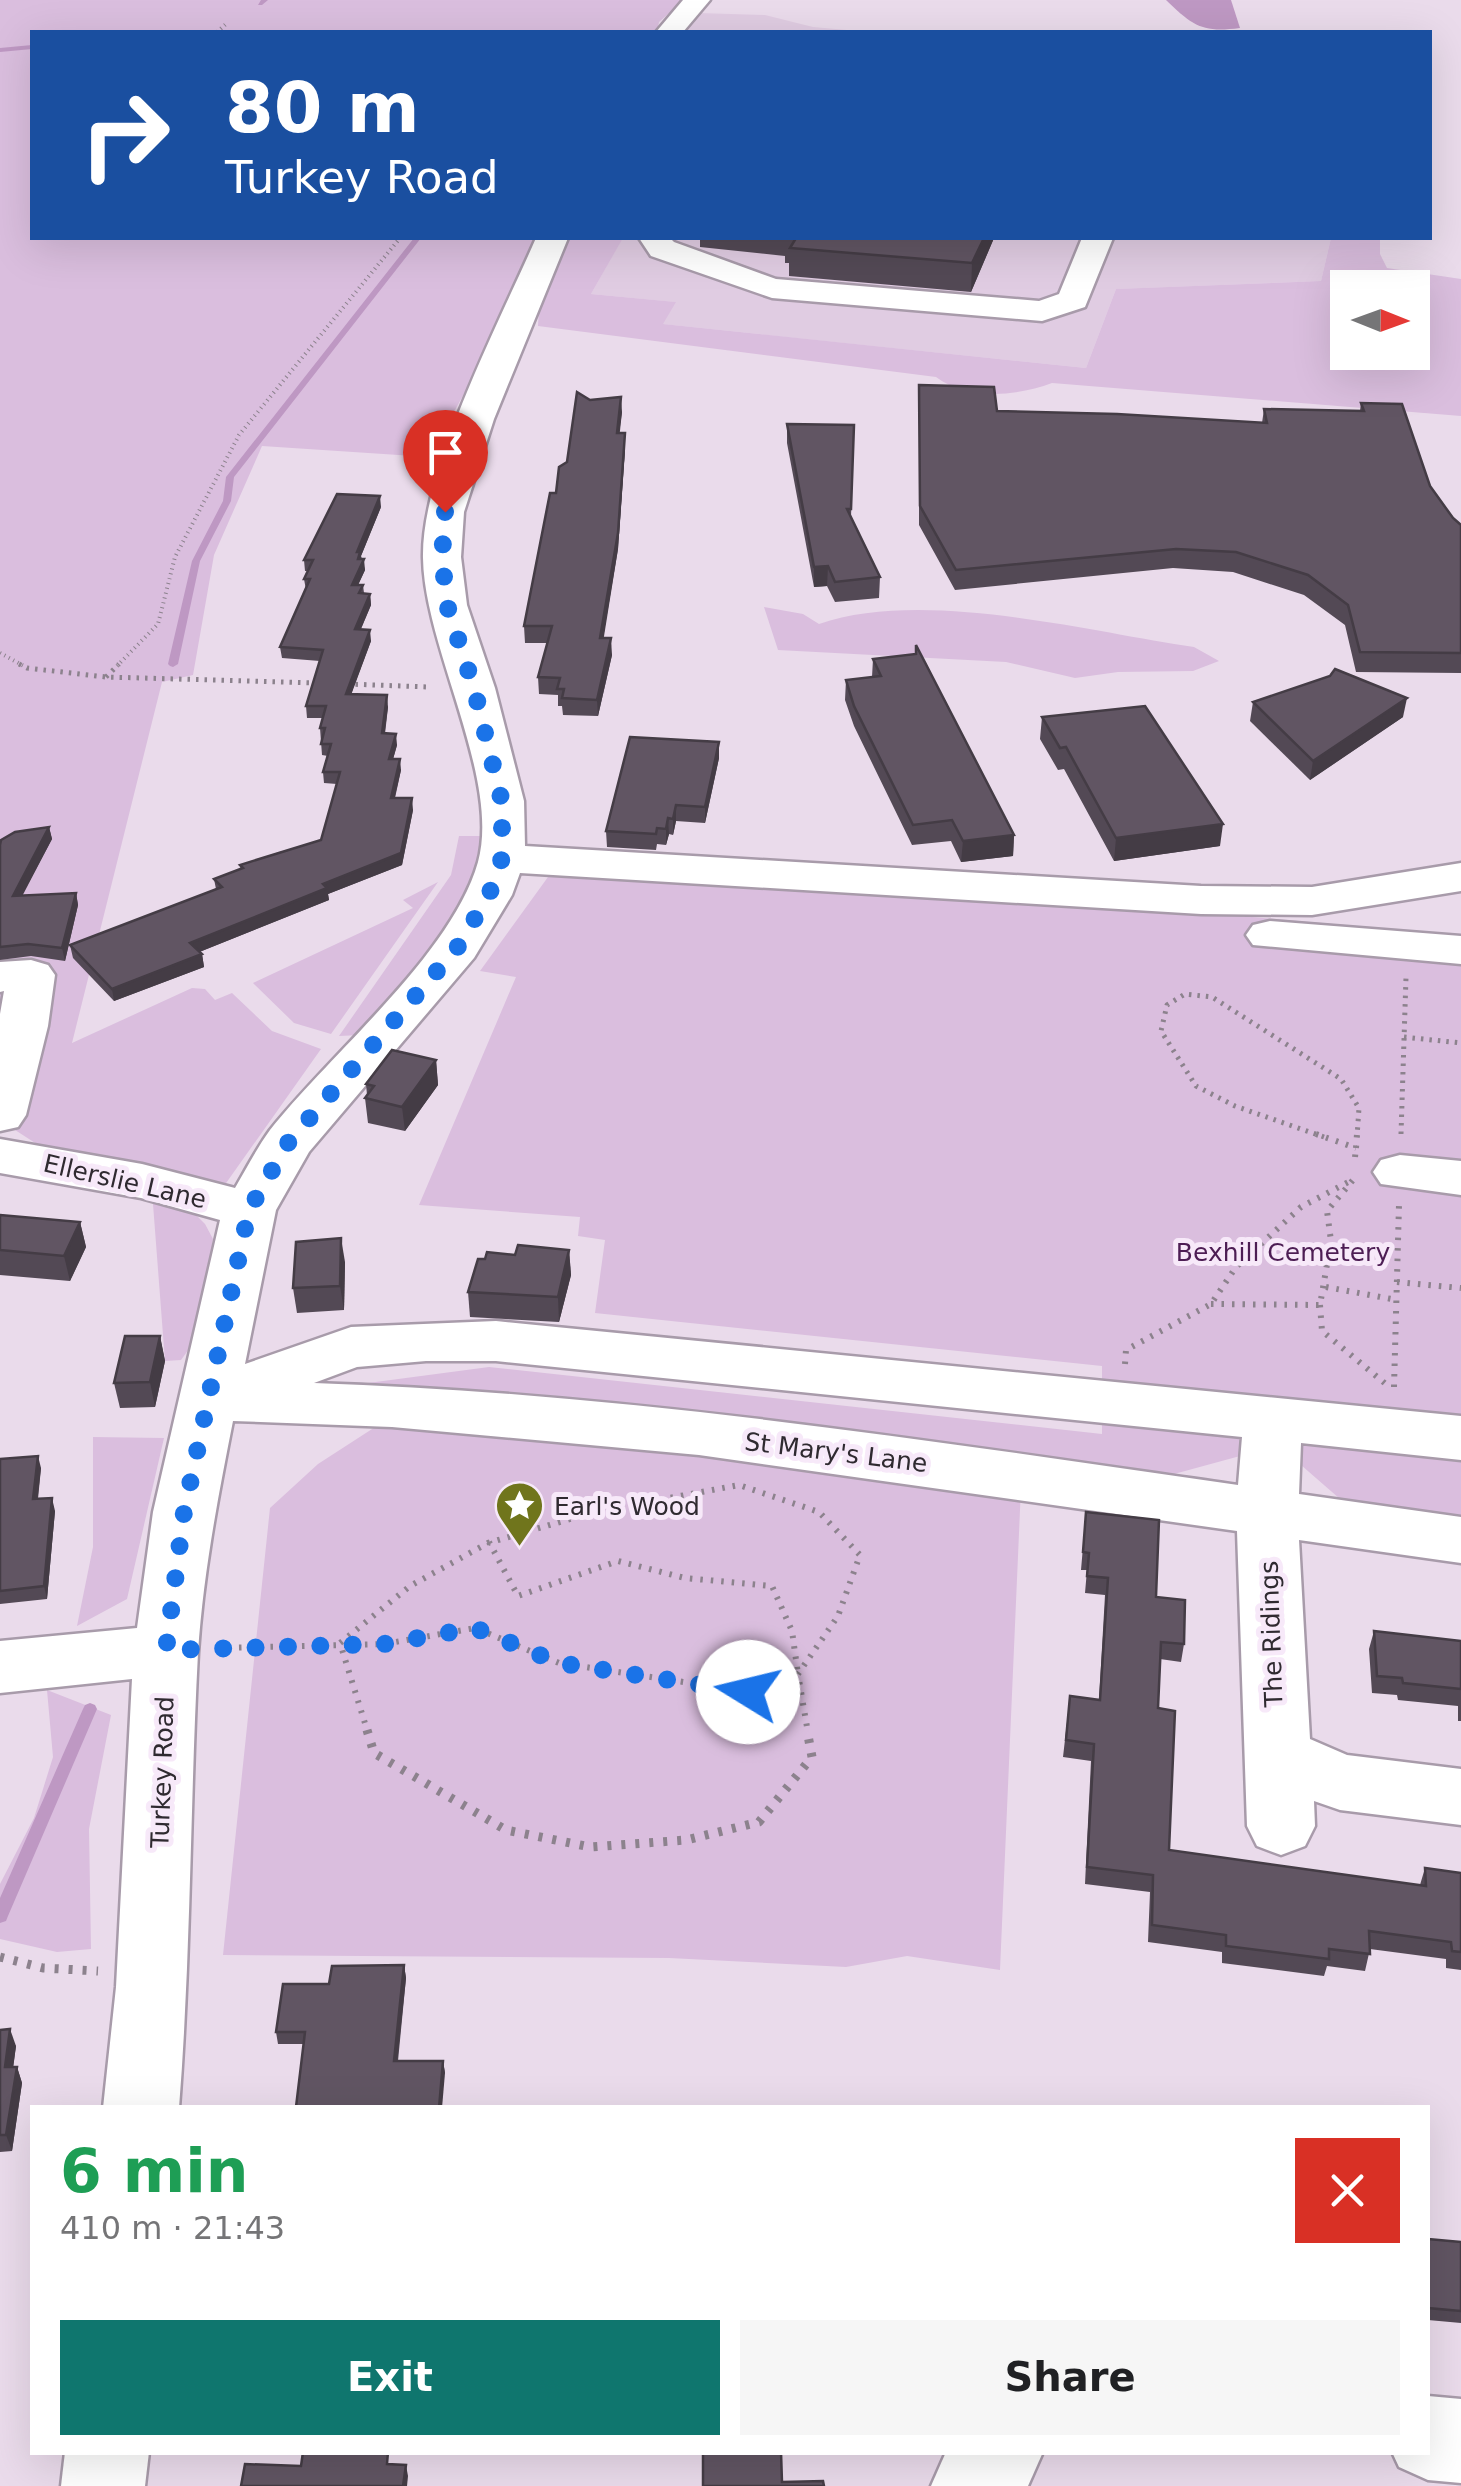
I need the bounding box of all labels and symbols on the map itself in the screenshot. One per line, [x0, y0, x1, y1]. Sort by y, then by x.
north arrow [1330, 270, 1430, 370]
pin [403, 410, 488, 513]
street label: Ellerslie Lane [41, 1149, 209, 1214]
park label: Bexhill Cemetery [1176, 1238, 1390, 1267]
street label: St Mary's Lane [743, 1427, 929, 1478]
place icon: Earl's Wood [493, 1480, 545, 1548]
place label: Earl's Wood [554, 1492, 700, 1521]
street label: The Ridings [1254, 1560, 1289, 1709]
position arrow [696, 1640, 800, 1744]
street label: Turkey Road [145, 1696, 180, 1850]

